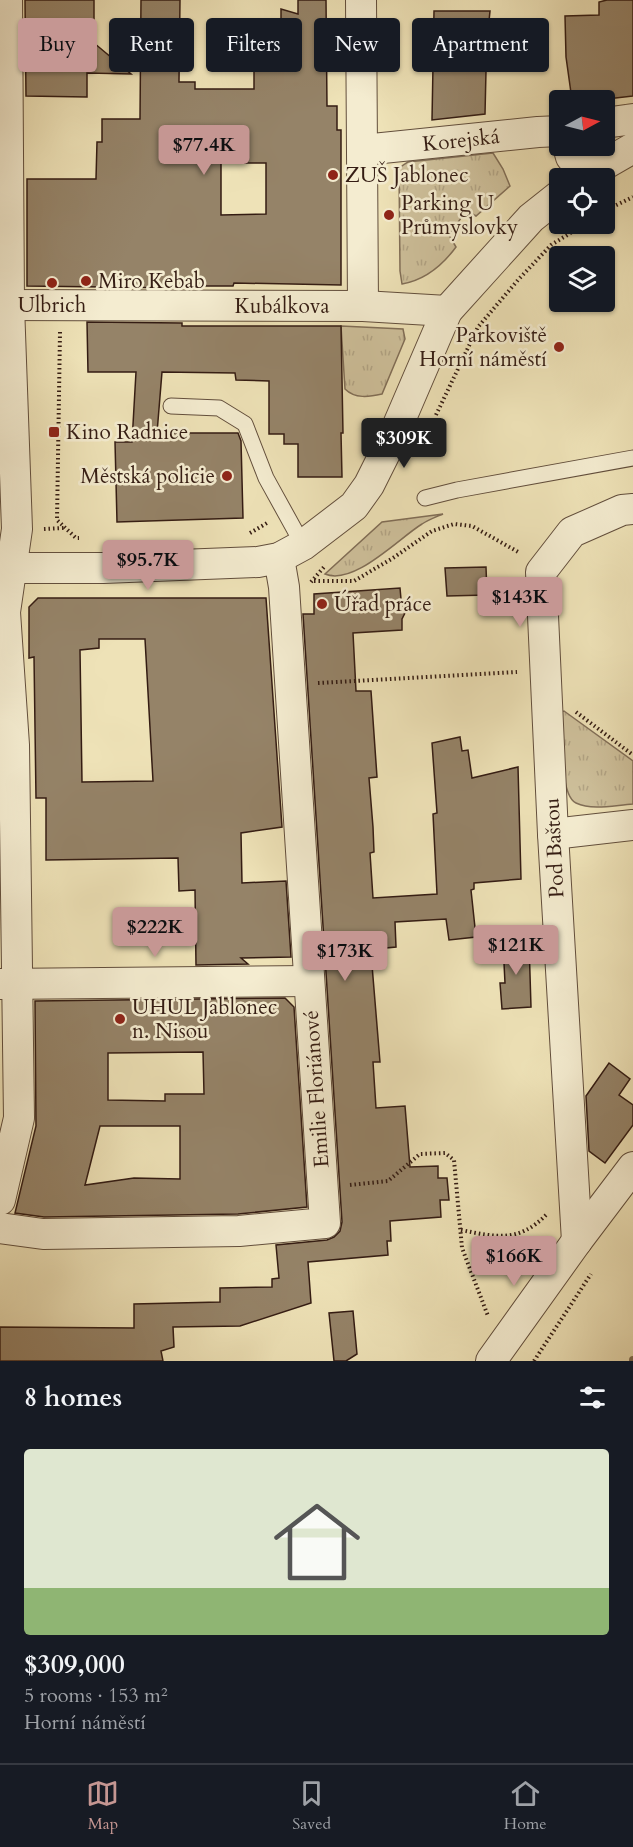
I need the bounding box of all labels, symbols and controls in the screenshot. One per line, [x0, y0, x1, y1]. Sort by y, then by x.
chip: Buy [18, 18, 97, 72]
chip: Rent [109, 18, 194, 72]
chip: Filters [206, 18, 302, 72]
chip: New [314, 18, 400, 72]
chip: Apartment [412, 18, 549, 72]
north arrow [549, 90, 615, 156]
map controls [549, 90, 615, 312]
street label: Korejská [421, 122, 501, 159]
pin: $77.4K [155, 125, 253, 176]
text: $77.4K [173, 131, 235, 158]
place label: ZUŠ Jablonec [345, 160, 468, 190]
marker: ZUŠ Jablonec [326, 168, 340, 182]
button: locate [549, 168, 615, 234]
place label: Parking U Průmyslovky [401, 189, 518, 242]
marker: Parking U Průmyslovky [382, 208, 396, 222]
button: layers [549, 246, 615, 312]
place label: Miro Kebab [98, 267, 205, 296]
marker: Miro Kebab [79, 274, 93, 288]
marker: Ulbrich [45, 276, 59, 290]
place label: Ulbrich [18, 291, 87, 320]
street label: Kubálkova [234, 292, 330, 321]
place label: Parkoviště Horní náměstí [419, 321, 547, 374]
marker: Parkoviště Horní náměstí [552, 340, 566, 354]
place label: Kino Radnice [66, 418, 188, 447]
pin: $309K [362, 418, 446, 469]
text: $309K [375, 424, 433, 451]
marker: Kino Radnice [47, 425, 61, 439]
place label: Městská policie [80, 462, 215, 491]
marker: Městská policie [220, 469, 234, 483]
pin: $95.7K [99, 540, 197, 591]
text: $95.7K [117, 546, 179, 573]
pin: $143K [478, 577, 562, 628]
text: $143K [491, 583, 549, 610]
place label: Úřad práce [334, 589, 432, 619]
marker: Úřad práce [315, 597, 329, 611]
street label: Pod Baštou [537, 797, 572, 899]
pin: $222K [113, 907, 197, 958]
text: $222K [126, 913, 184, 940]
pin: $121K [474, 925, 558, 976]
pin: $173K [303, 931, 387, 982]
text: $121K [487, 931, 545, 958]
text: $173K [316, 937, 374, 964]
place label: UHUL Jablonec n. Nisou [132, 993, 277, 1046]
street label: Emilie Floriánové [297, 1009, 336, 1169]
marker: UHUL Jablonec n. Nisou [113, 1012, 127, 1026]
pin: $166K [472, 1236, 556, 1287]
text: $166K [485, 1242, 543, 1269]
text: 8 homes [24, 1380, 122, 1415]
icon: filters [576, 1381, 609, 1414]
icon: home [263, 1488, 371, 1596]
text: $309,000 [24, 1647, 125, 1682]
text: 5 rooms · 153 m² [24, 1682, 168, 1709]
text: Horní náměstí [24, 1709, 146, 1736]
tab: Map [86, 1777, 119, 1835]
tab: Saved [292, 1777, 331, 1835]
tab: Home [504, 1777, 547, 1835]

